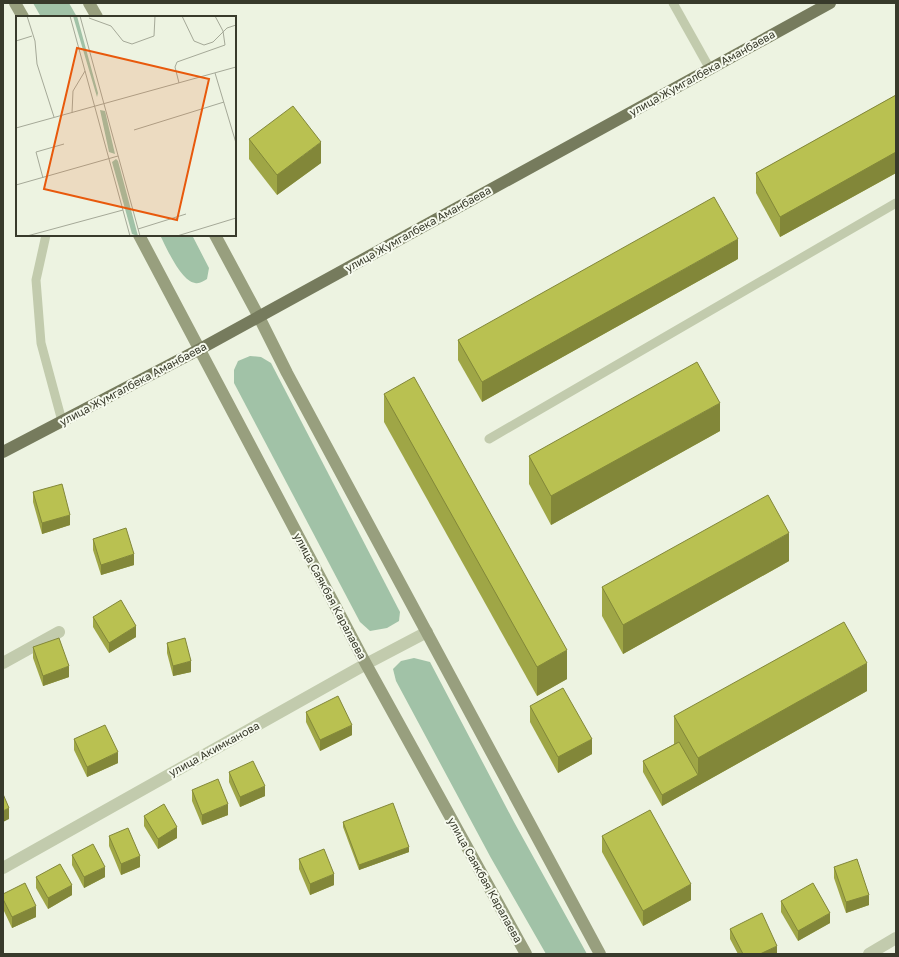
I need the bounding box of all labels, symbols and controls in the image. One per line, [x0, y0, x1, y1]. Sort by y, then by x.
inset map [16, 16, 236, 236]
street label: улица Жумгалбека Аманбаева [627, 27, 777, 118]
street label: улица Жумгалбека Аманбаева [343, 183, 493, 274]
street label: улица Жумгалбека Аманбаева [57, 339, 208, 428]
street label: улица Саякбая Каралаева [292, 530, 369, 661]
street label: улица Акимканова [166, 718, 261, 779]
street label: улица Саякбая Каралаева [446, 815, 525, 945]

